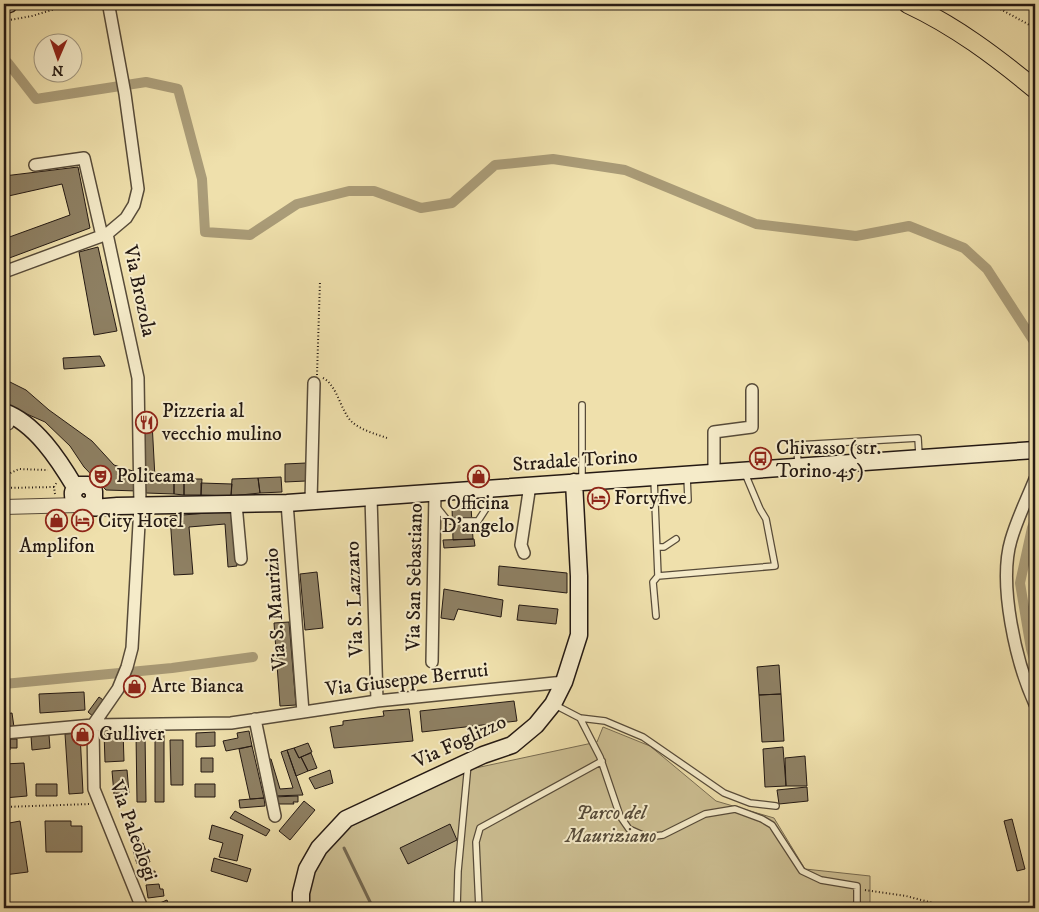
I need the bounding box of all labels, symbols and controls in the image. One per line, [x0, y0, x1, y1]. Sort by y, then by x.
north arrow [32, 32, 82, 82]
text: N [51, 61, 64, 79]
street label: Via Brozola [117, 242, 161, 340]
place label: Pizzeria al vecchio mulino [161, 399, 282, 447]
restaurant icon: Pizzeria al vecchio mulino [134, 410, 158, 434]
place label: Chivasso (str. Torino 45) [776, 436, 881, 484]
street label: Stradale Torino [512, 444, 638, 478]
bus stop icon: Chivasso (str. Torino 45) [748, 447, 772, 471]
theatre icon: Politeama [88, 464, 112, 488]
place label: Politeama [116, 464, 195, 489]
shop icon: Officina D'angelo [466, 465, 490, 489]
hotel icon: Fortyfive [586, 486, 610, 510]
place label: Fortyfive [614, 486, 687, 511]
place label: Officina D'angelo [442, 491, 514, 539]
street label: Via San Sebastiano [401, 503, 429, 652]
shop icon: Amplifon [45, 508, 69, 532]
hotel icon: City Hotel [70, 509, 94, 533]
place label: City Hotel [98, 509, 183, 534]
place label: Amplifon [19, 534, 95, 559]
street label: Via S. Lazzaro [340, 541, 370, 658]
street label: Via S. Maurizio [259, 547, 293, 672]
street label: Via Giuseppe Berruti [323, 658, 490, 703]
shop icon: Arte Bianca [123, 674, 147, 698]
place label: Arte Bianca [151, 674, 244, 699]
street label: Via Foglizzo [409, 710, 510, 775]
shop icon: Gulliver [71, 722, 95, 746]
place label: Gulliver [99, 722, 165, 747]
street label: Via Paleologi [103, 776, 163, 885]
park label: Parco del Mauriziano [563, 801, 657, 849]

